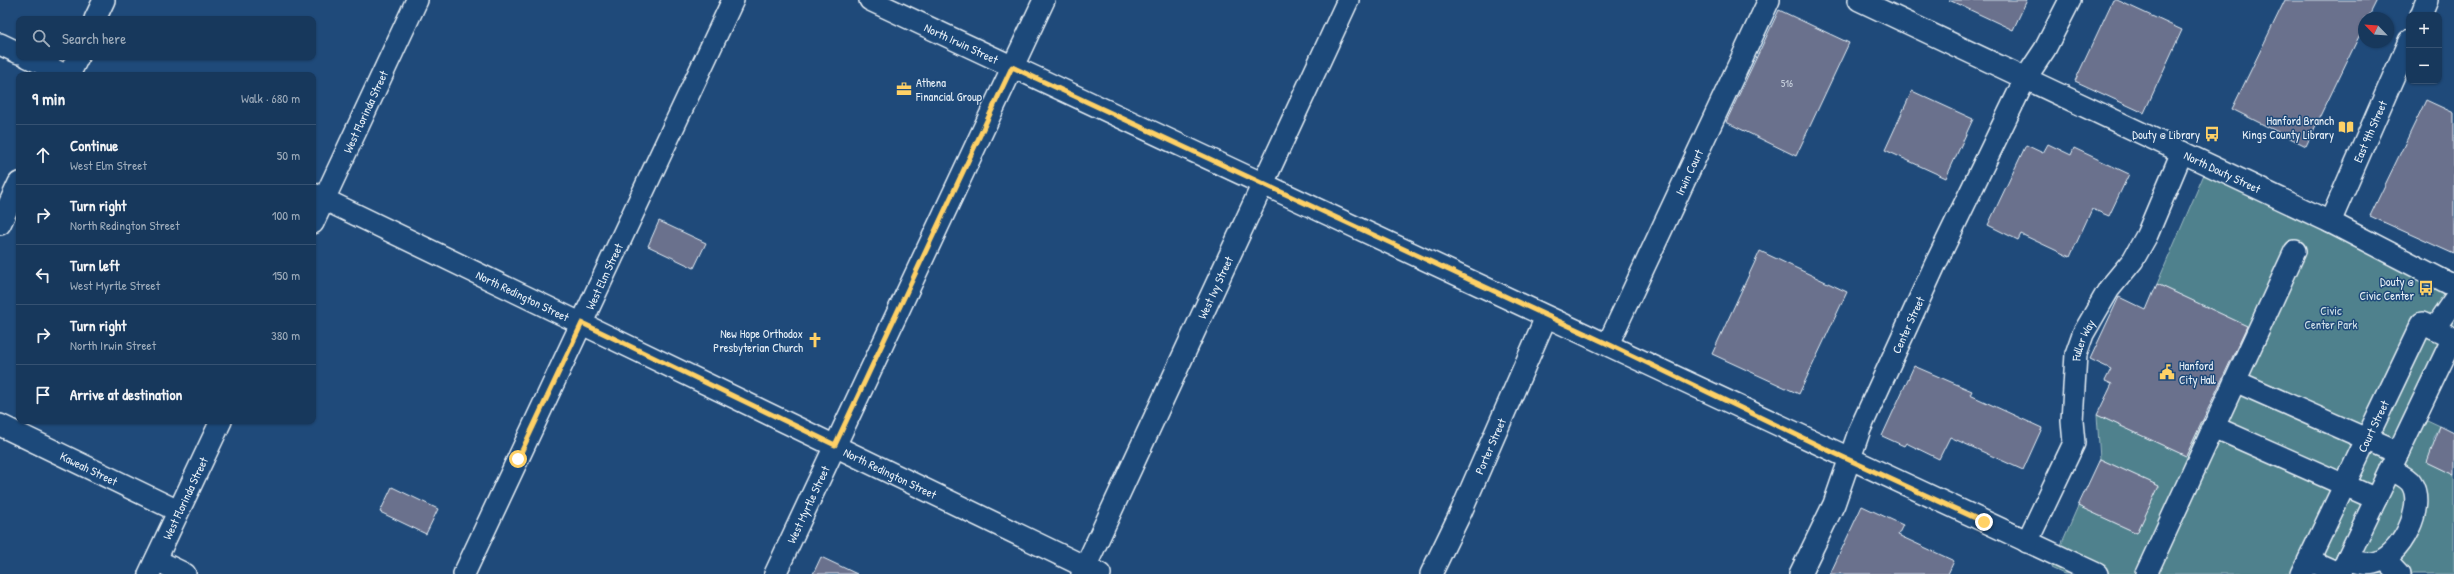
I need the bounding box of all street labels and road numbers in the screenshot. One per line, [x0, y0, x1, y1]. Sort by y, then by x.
street label: North Irwin Street [922, 18, 1002, 68]
street label: West Florinda Street [338, 67, 392, 156]
street label: East 9th Street [2349, 97, 2391, 165]
street label: Irwin Court [1670, 145, 1707, 198]
street label: North Douty Street [2181, 146, 2265, 197]
street label: West Elm Street [581, 239, 627, 312]
street label: West Ivy Street [1193, 252, 1237, 321]
street label: North Redington Street [473, 266, 573, 325]
street label: Center Street [1887, 293, 1929, 356]
street label: Fuller Way [2067, 316, 2098, 362]
street label: Court Street [2353, 396, 2393, 455]
street label: Porter Street [1470, 414, 1510, 477]
street label: North Redington Street [841, 443, 940, 503]
street label: Kaweah Street [58, 447, 121, 490]
street label: West Florinda Street [158, 453, 212, 542]
street label: West Myrtle Street [782, 462, 833, 546]

